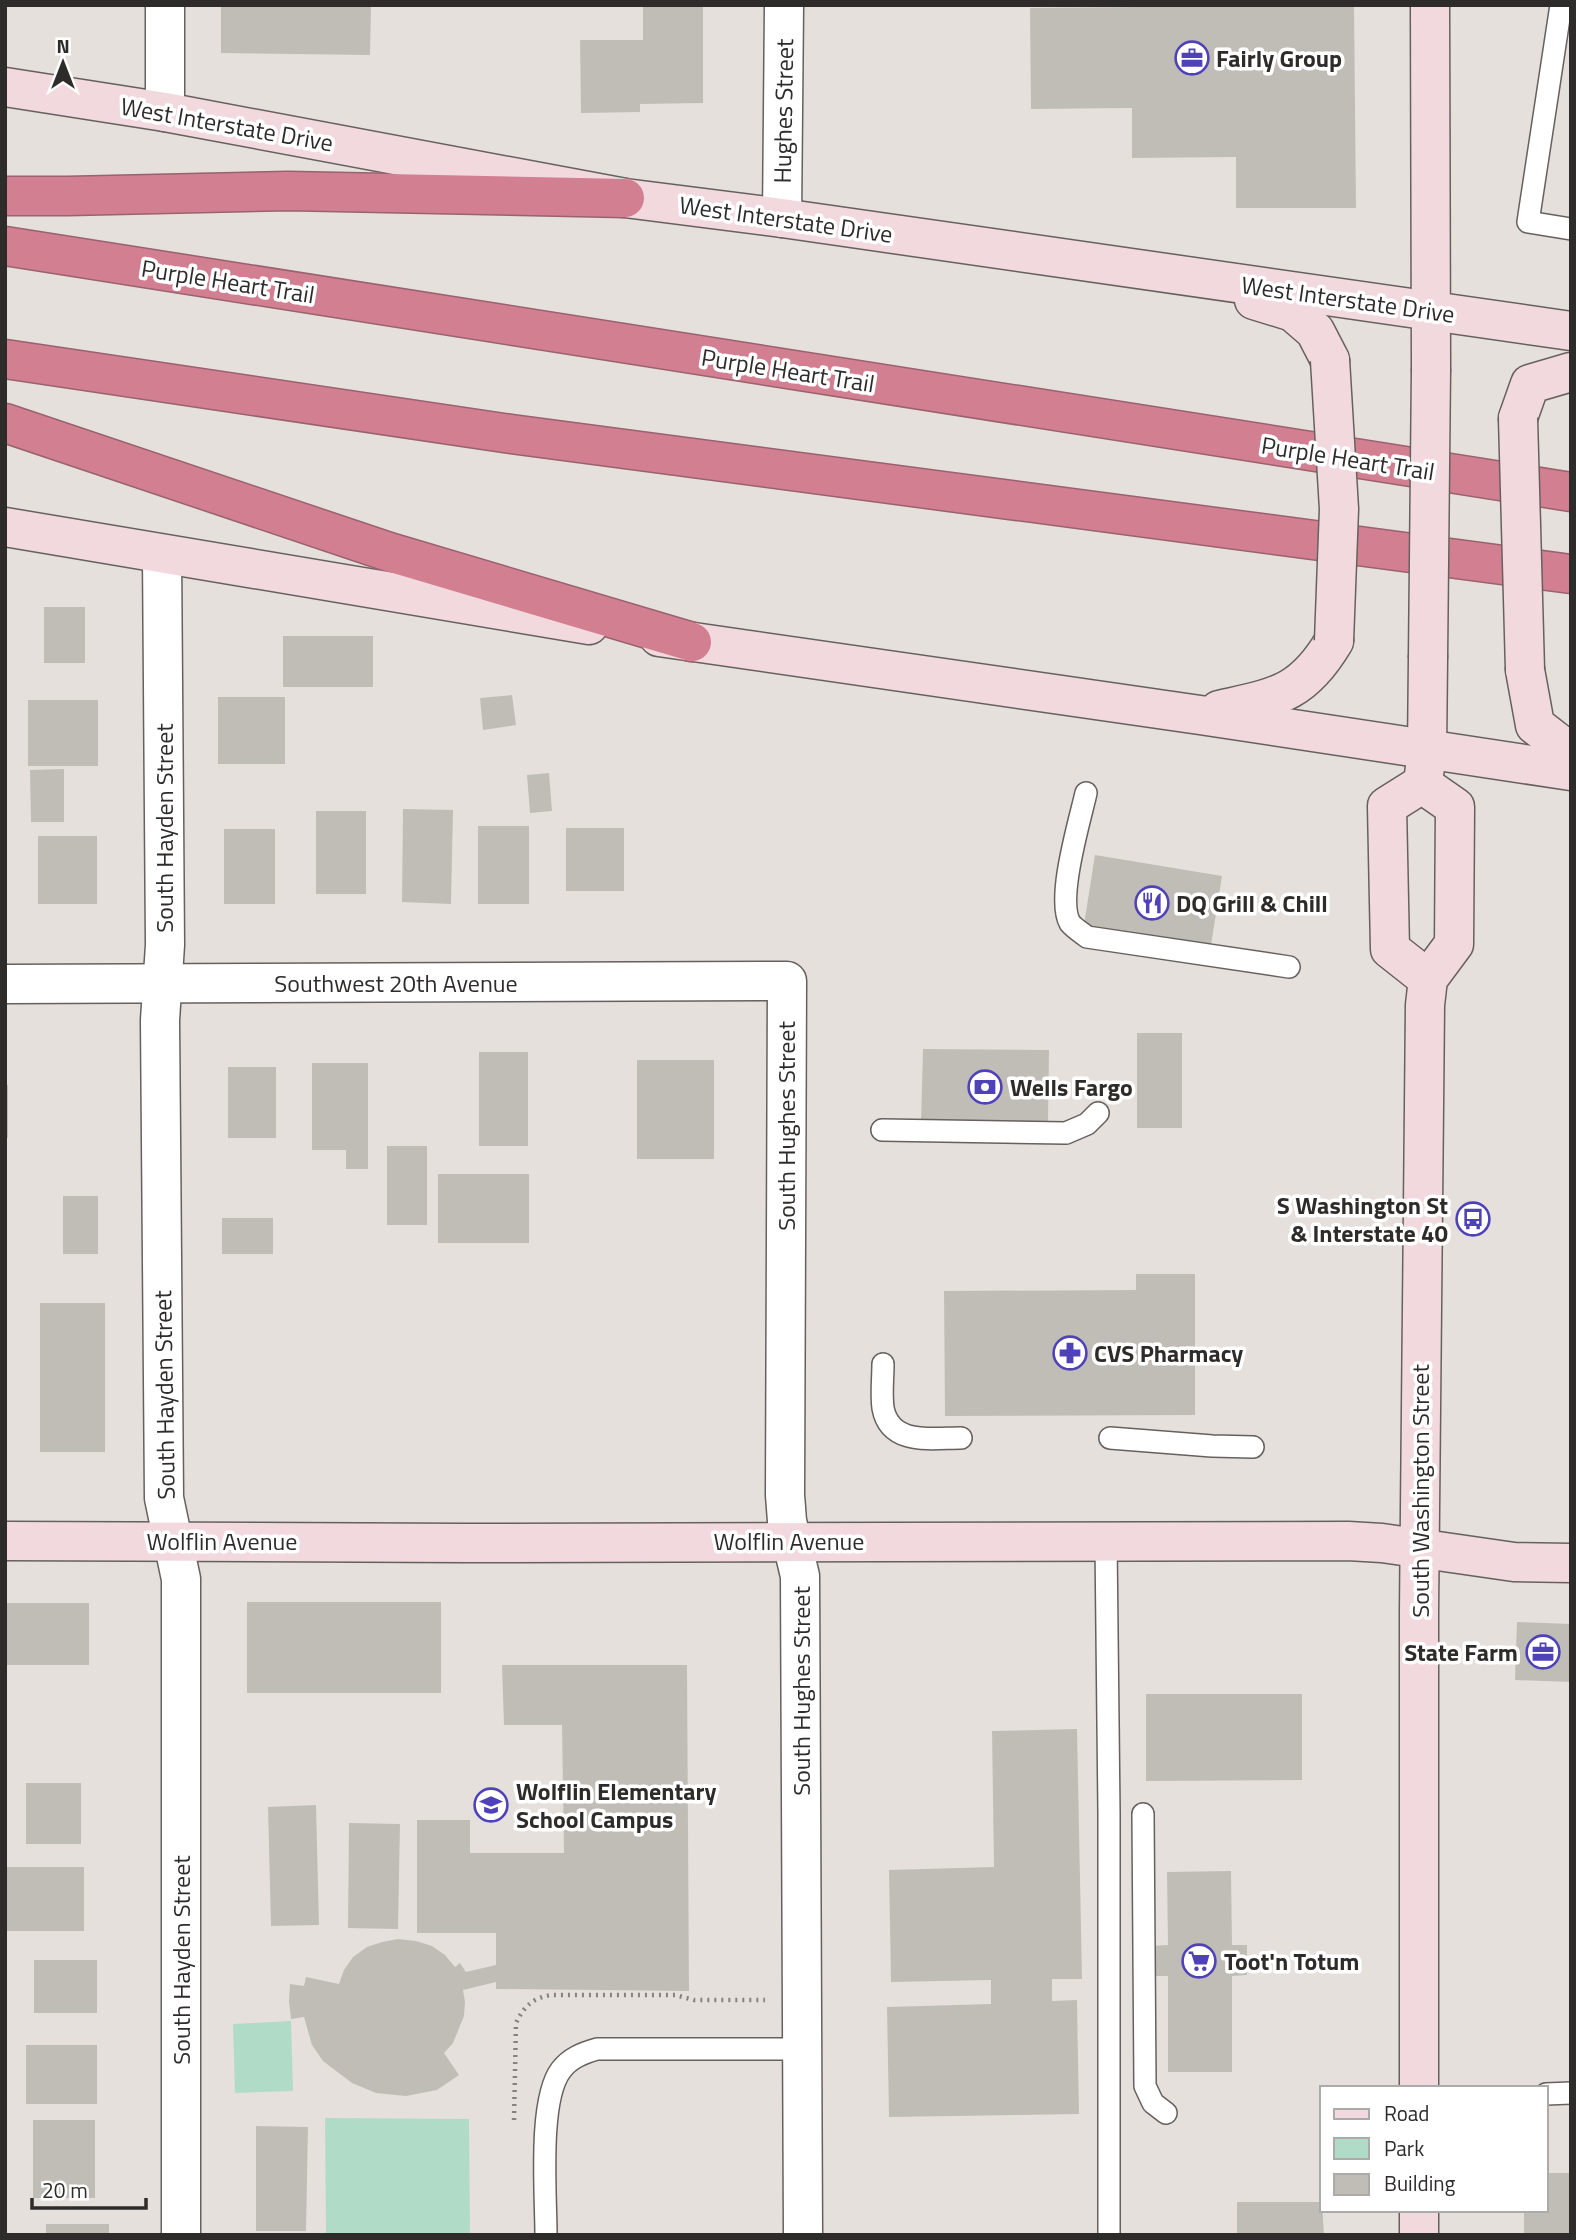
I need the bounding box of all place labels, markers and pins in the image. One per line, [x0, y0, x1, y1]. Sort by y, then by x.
office icon: Fairly Group [1173, 39, 1211, 77]
place label: Fairly Group [1216, 40, 1342, 76]
restaurant icon: DQ Grill & Chill [1133, 884, 1171, 922]
place label: DQ Grill & Chill [1176, 885, 1328, 921]
bank icon: Wells Fargo [966, 1068, 1004, 1106]
place label: Wells Fargo [1010, 1069, 1133, 1105]
place label: S Washington St & Interstate 40 [1277, 1187, 1448, 1251]
bus stop icon: S Washington St & Interstate 40 [1454, 1200, 1492, 1238]
pharmacy icon: CVS Pharmacy [1051, 1334, 1089, 1372]
place label: CVS Pharmacy [1094, 1335, 1243, 1371]
office icon: State Farm [1524, 1633, 1562, 1671]
place label: State Farm [1404, 1634, 1518, 1670]
place label: Wolflin Elementary School Campus [516, 1773, 717, 1837]
school or university icon: Wolflin Elementary School Campus [472, 1786, 510, 1824]
supermarket icon: Toot'n Totum [1180, 1942, 1218, 1980]
place label: Toot'n Totum [1224, 1943, 1359, 1979]

